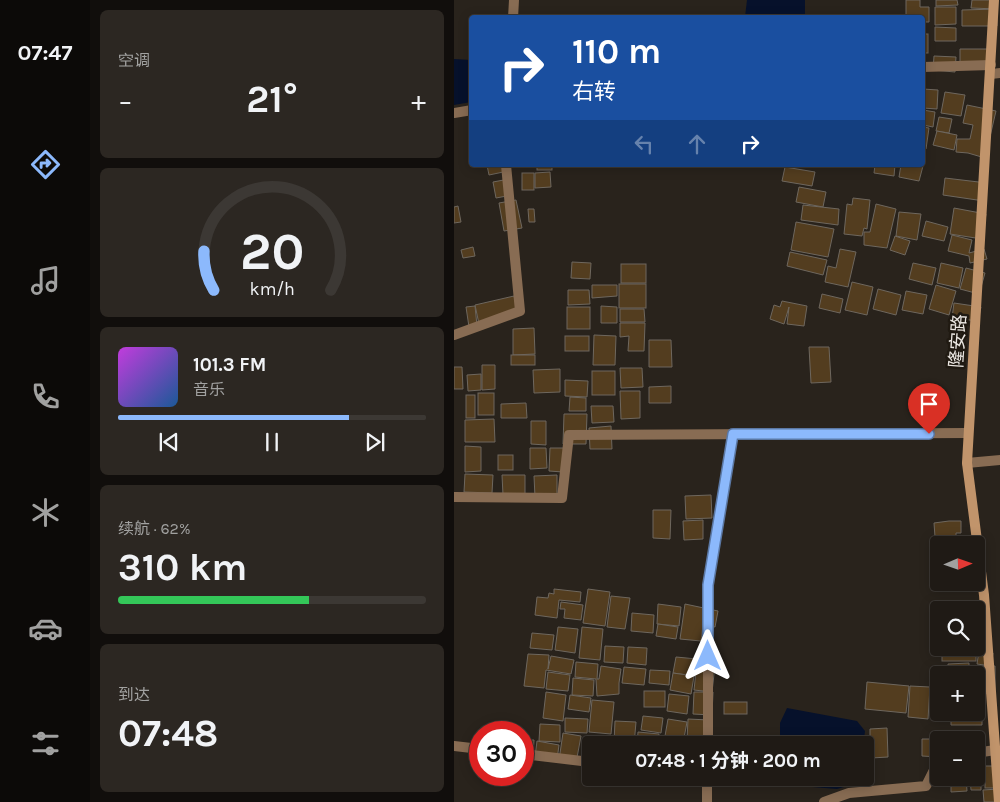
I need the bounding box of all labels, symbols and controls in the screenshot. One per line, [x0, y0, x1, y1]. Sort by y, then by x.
text: 110 m [572, 31, 661, 72]
icon: right [489, 35, 554, 100]
text: 07:47 [18, 40, 72, 66]
text: 空调 [118, 51, 150, 70]
text: 21° [246, 77, 298, 122]
text: 右转 [572, 79, 616, 105]
text: − [118, 84, 133, 117]
text: + [411, 84, 426, 117]
icon: left [630, 130, 658, 158]
icon: ahead [683, 130, 711, 158]
icon: right [736, 130, 764, 158]
icon: directions [28, 147, 63, 182]
text: 20 [240, 221, 304, 282]
icon: music [28, 263, 63, 298]
text: km/h [249, 279, 295, 300]
street label: 隆安路 [945, 313, 971, 369]
text: 101.3 FM [193, 354, 266, 376]
icon: phone [28, 379, 63, 414]
text: 音乐 [193, 380, 225, 399]
pin [908, 383, 950, 434]
icon: arrive [915, 390, 943, 418]
icon: previous [155, 428, 183, 456]
icon: pause [258, 428, 286, 456]
icon: next [361, 428, 389, 456]
icon: climate [28, 495, 63, 530]
text: 续航 · 62% [118, 519, 191, 538]
north arrow [930, 536, 985, 591]
map controls [930, 536, 985, 786]
text: 310 km [118, 545, 247, 590]
button: search [930, 601, 985, 656]
icon: car [28, 611, 63, 646]
position arrow [681, 629, 733, 681]
button: + [930, 666, 985, 721]
text: 到达 [118, 685, 150, 704]
text: 07:48 [118, 711, 218, 756]
speed limit sign: 30 [469, 721, 534, 786]
icon: filters [28, 726, 63, 761]
button: − [930, 731, 985, 786]
text: 07:48 · 1 分钟 · 200 m [635, 750, 821, 772]

